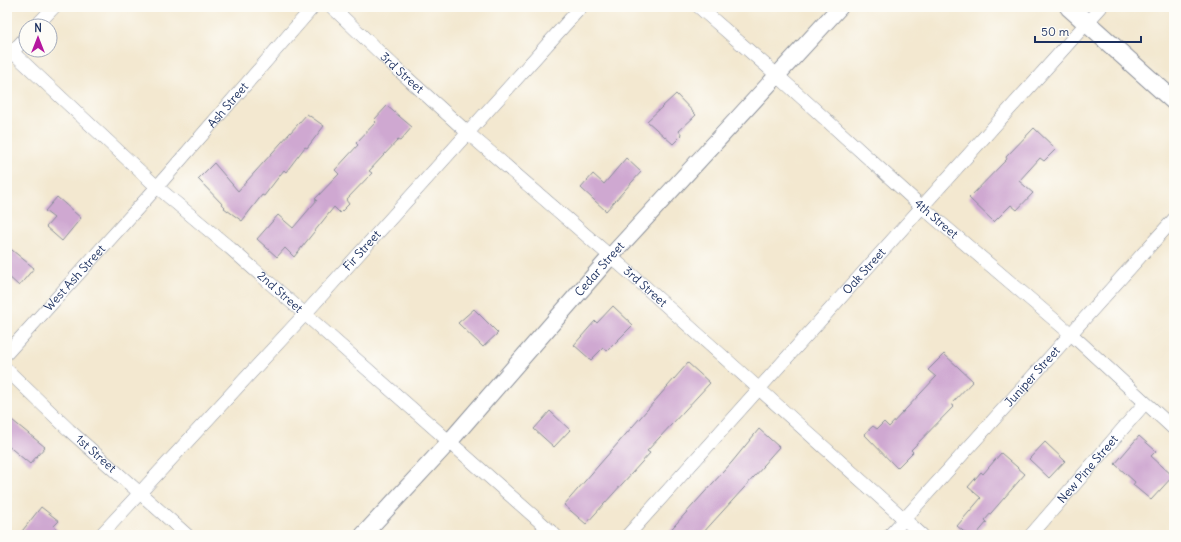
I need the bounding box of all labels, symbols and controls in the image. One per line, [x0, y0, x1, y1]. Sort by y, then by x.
north arrow [18, 18, 58, 58]
scale bar [1035, 18, 1141, 44]
text: N [34, 21, 42, 35]
text: 50 m [1041, 24, 1070, 39]
street label: 3rd Street [377, 49, 427, 96]
street label: Ash Street [204, 79, 251, 131]
street label: 4th Street [911, 196, 961, 241]
street label: Fir Street [340, 227, 384, 274]
street label: Cedar Street [571, 238, 627, 299]
street label: West Ash Street [41, 241, 108, 314]
street label: Oak Street [839, 245, 888, 297]
street label: 3rd Street [621, 263, 670, 310]
street label: 2nd Street [255, 268, 306, 316]
street label: Juniper Street [1001, 343, 1063, 409]
street label: 1st Street [73, 431, 119, 475]
street label: New Pine Street [1054, 432, 1121, 506]

